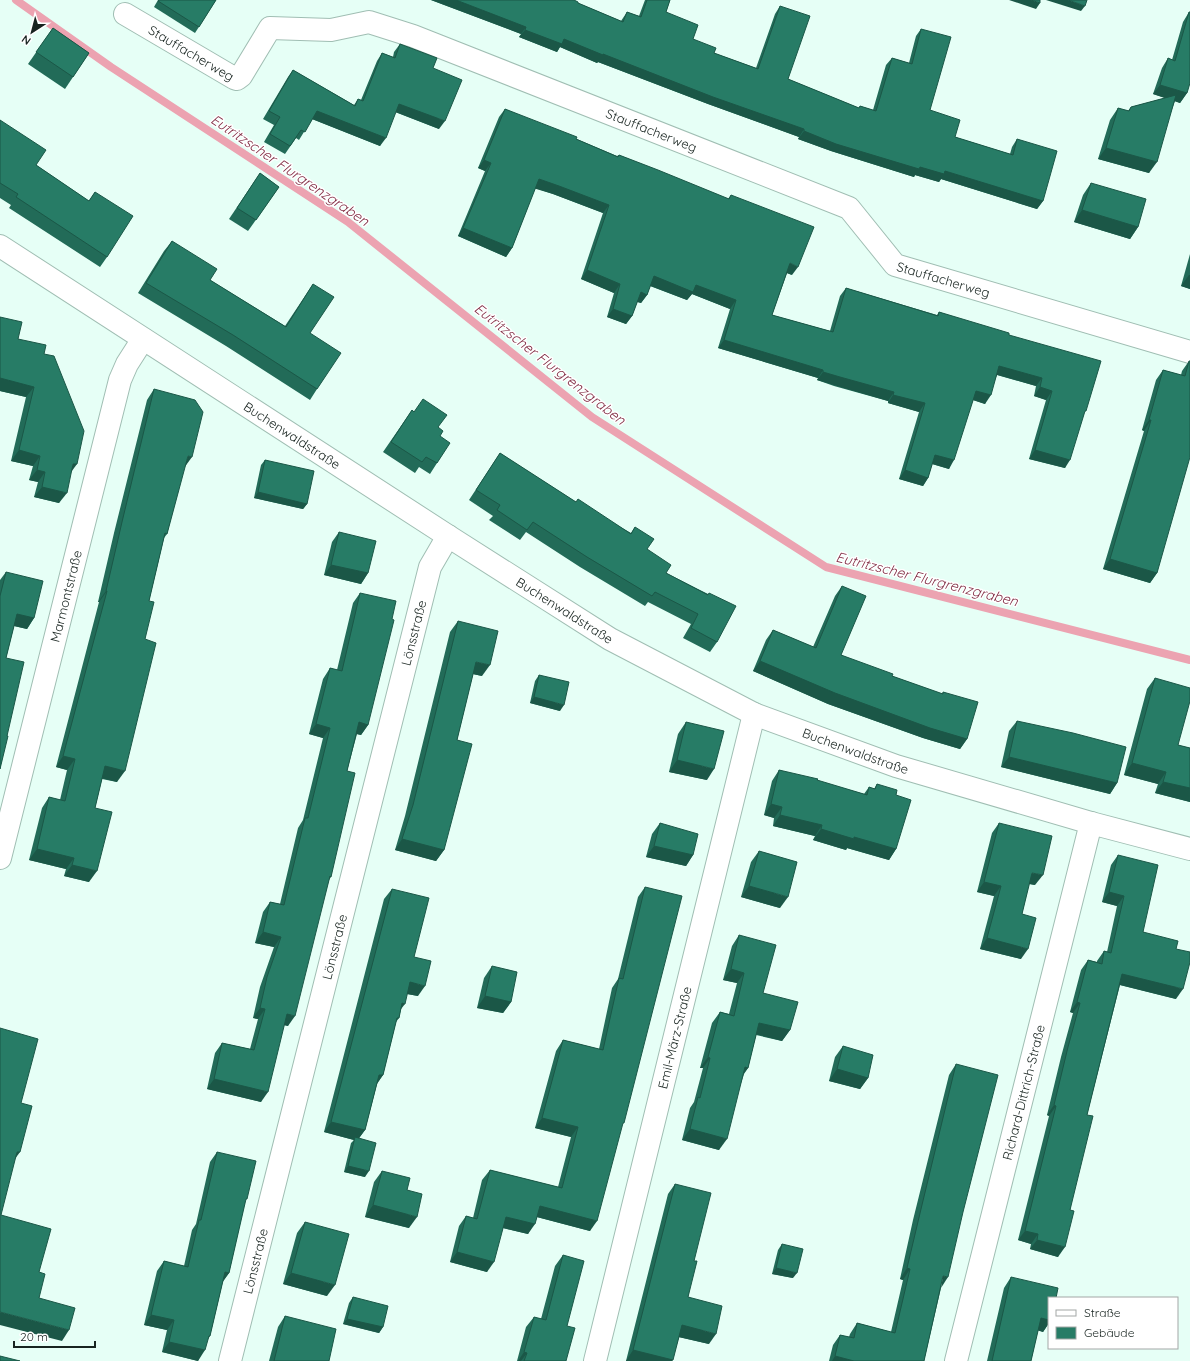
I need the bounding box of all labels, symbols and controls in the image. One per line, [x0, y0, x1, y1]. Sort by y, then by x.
north arrow [12, 12, 52, 52]
street label: Stauffacherweg [146, 22, 237, 84]
text: N [19, 32, 34, 48]
street label: Stauffacherweg [604, 105, 699, 155]
water label: Eutritzscher Flurgrenzgraben [207, 110, 373, 230]
street label: Stauffacherweg [895, 258, 992, 301]
water label: Eutritzscher Flurgrenzgraben [471, 299, 630, 429]
street label: Buchenwaldstraße [241, 398, 343, 472]
water label: Eutritzscher Flurgrenzgraben [834, 548, 1021, 611]
street label: Marmontstraße [47, 549, 85, 644]
street label: Buchenwaldstraße [513, 573, 616, 647]
street label: Lönsstraße [398, 598, 429, 667]
street label: Buchenwaldstraße [800, 724, 910, 777]
street label: Lönsstraße [318, 913, 350, 981]
street label: Emil-März-Straße [654, 985, 695, 1090]
street label: Richard-Dittrich-Straße [999, 1023, 1048, 1162]
street label: Lönsstraße [239, 1227, 271, 1296]
legend [1048, 1297, 1178, 1349]
text: Straße [1084, 1305, 1121, 1320]
scale bar [14, 1323, 95, 1349]
text: Gebäude [1084, 1325, 1135, 1340]
text: 20 m [20, 1329, 48, 1344]

